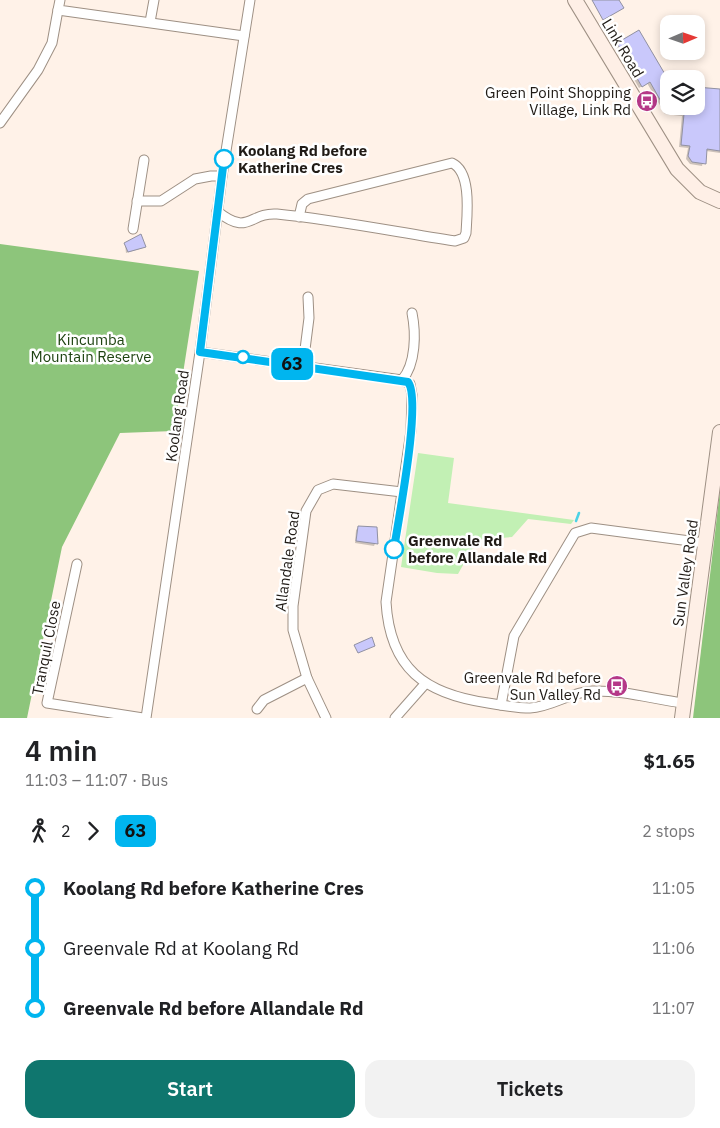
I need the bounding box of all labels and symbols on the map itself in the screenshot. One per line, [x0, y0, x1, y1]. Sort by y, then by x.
street label: Link Road [598, 15, 648, 81]
north arrow [660, 15, 705, 60]
place label: Green Point Shopping Village, Link Rd [485, 83, 631, 119]
bus stop icon: Green Point Shopping Village, Link Rd [635, 89, 659, 113]
place label: Koolang Rd before Katherine Cres [238, 141, 367, 177]
marker: Koolang Rd before Katherine Cres [214, 149, 234, 169]
park label: Kincumba Mountain Reserve [30, 330, 152, 366]
line badge: 63 [270, 348, 314, 380]
unlabelled marker [236, 350, 250, 364]
street label: Koolang Road [161, 369, 193, 463]
street label: Allandale Road [271, 510, 303, 612]
street label: Sun Valley Road [668, 518, 702, 628]
place label: Greenvale Rd before Allandale Rd [408, 531, 547, 567]
marker: Greenvale Rd before Allandale Rd [384, 539, 404, 559]
street label: Tranquil Close [28, 599, 64, 697]
place label: Greenvale Rd before Sun Valley Rd [464, 668, 601, 704]
bus stop icon: Greenvale Rd before Sun Valley Rd [605, 674, 629, 698]

